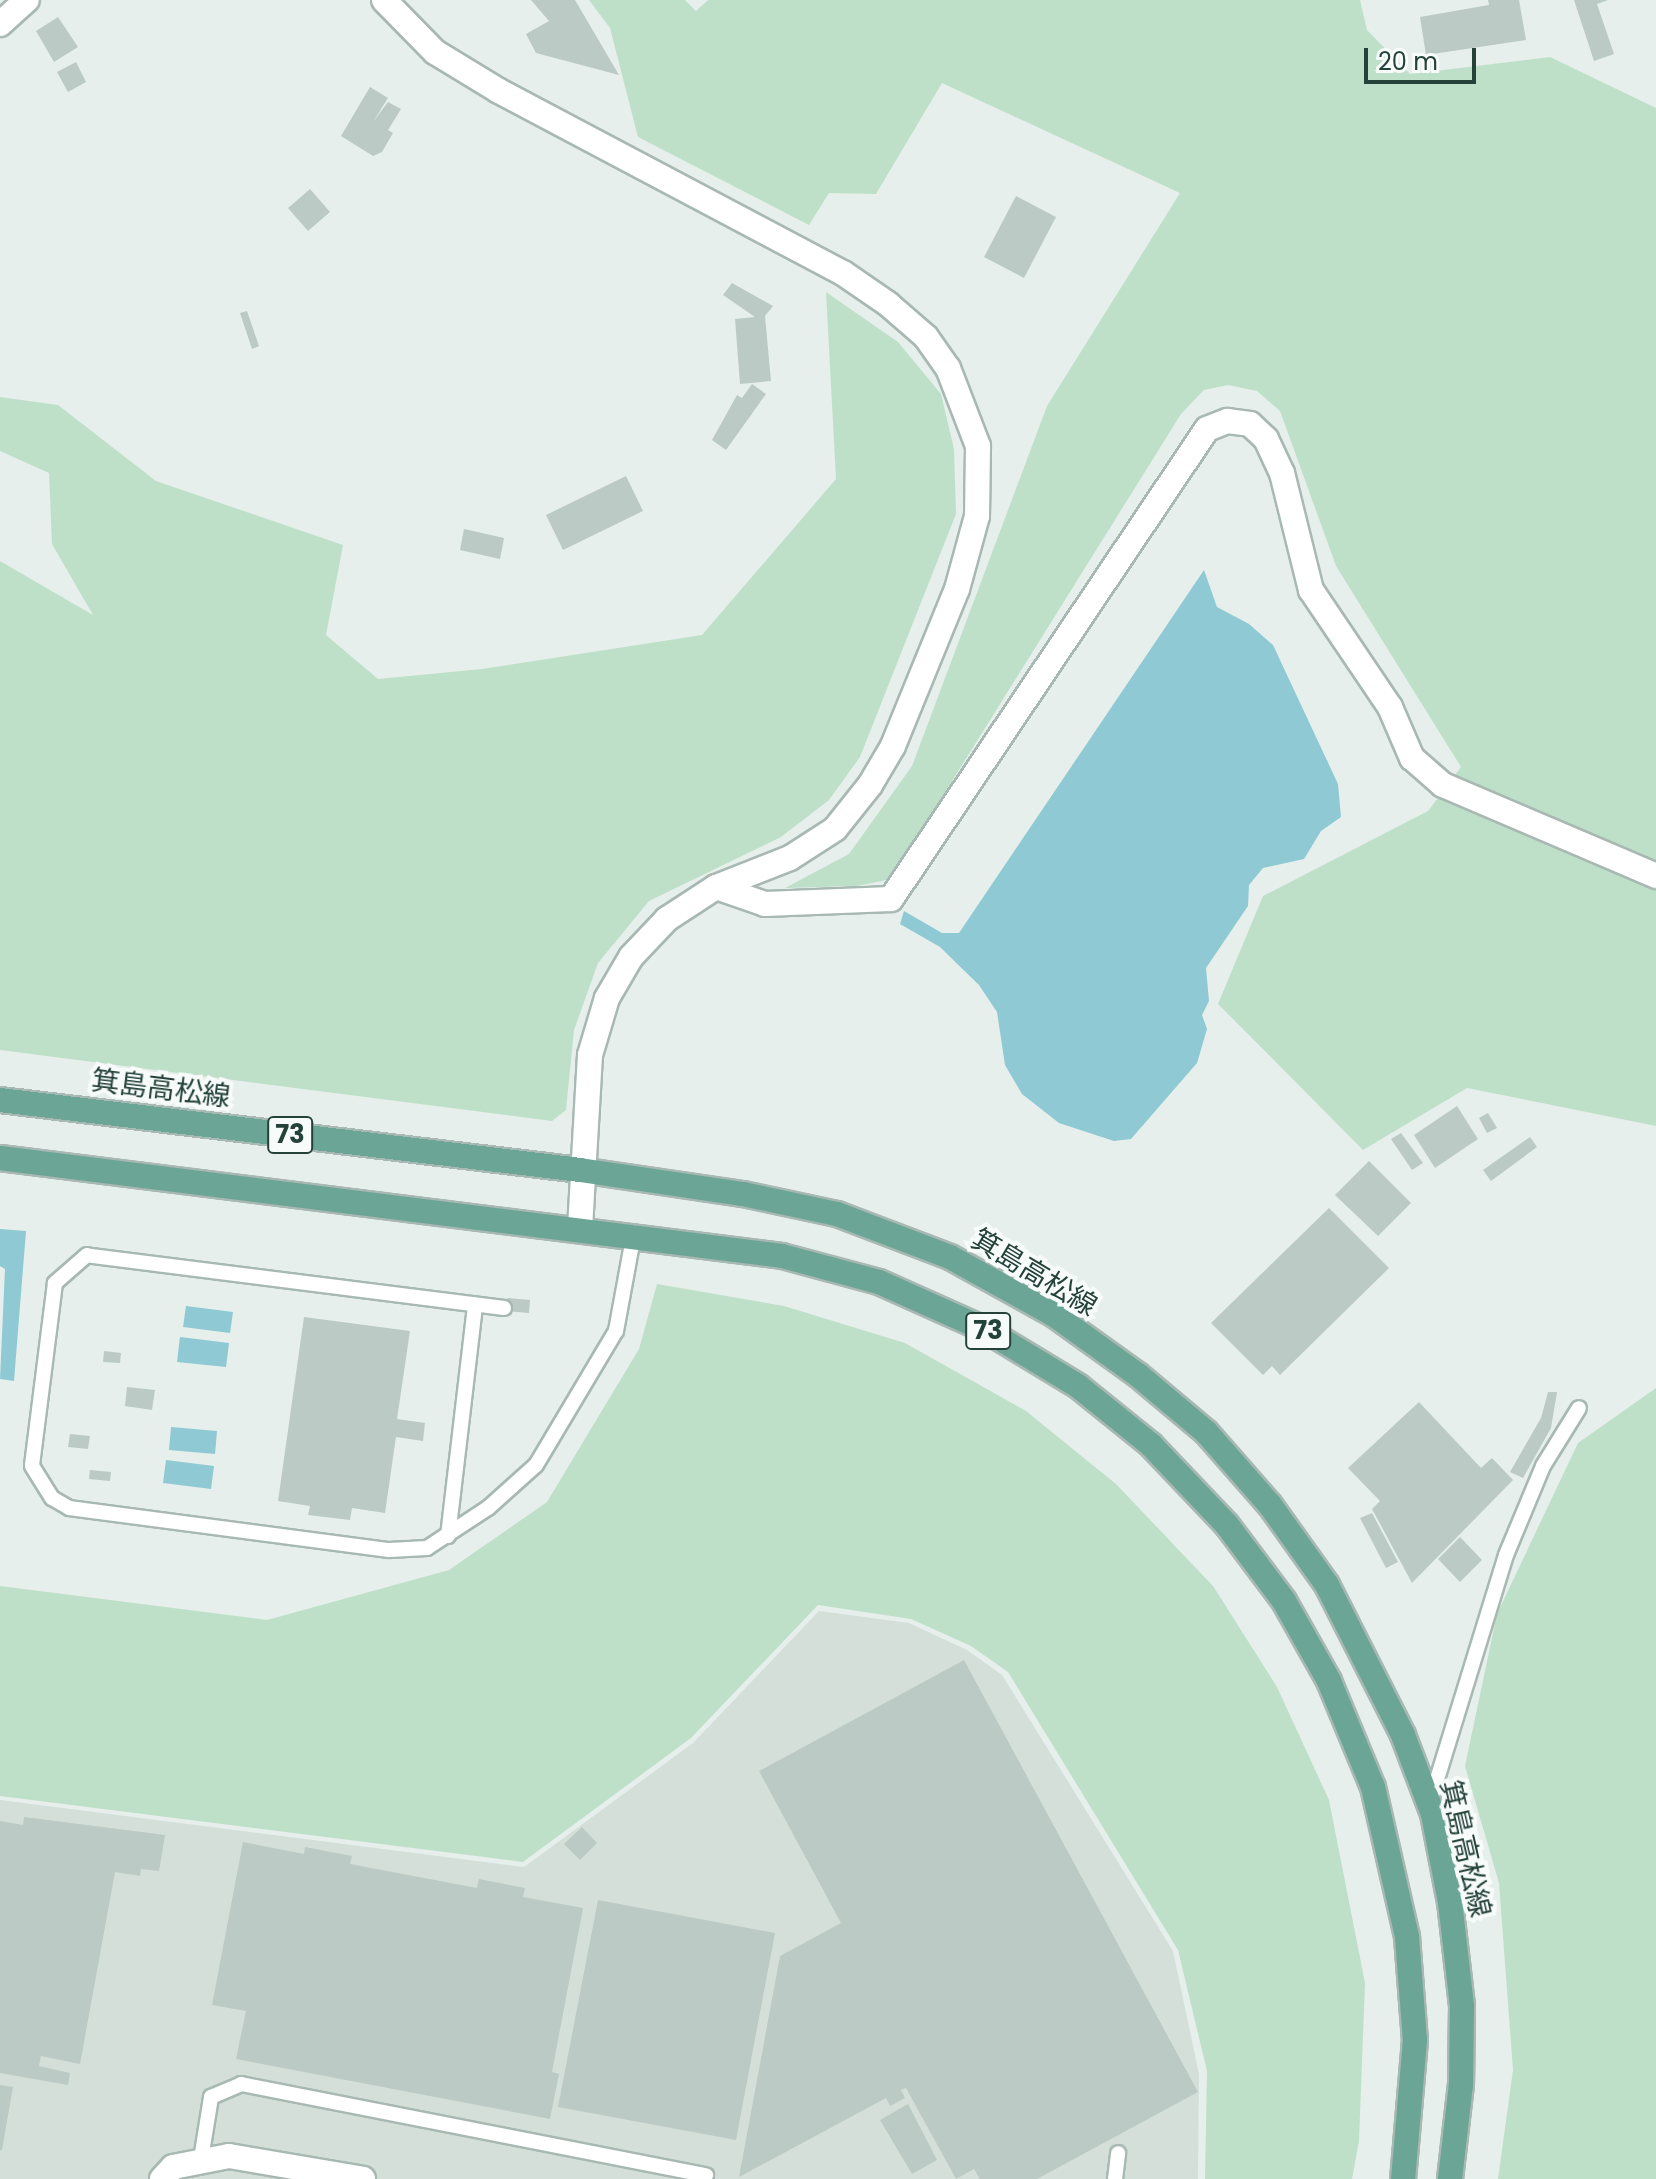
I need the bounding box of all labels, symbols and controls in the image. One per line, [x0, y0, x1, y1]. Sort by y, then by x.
scale bar [1368, 32, 1480, 82]
text: 20 m [1378, 45, 1438, 78]
street label: 箕島高松線 [89, 1064, 233, 1114]
road number: 73 [266, 1113, 314, 1157]
street label: 箕島高松線 [965, 1223, 1103, 1323]
road number: 73 [964, 1309, 1012, 1353]
street label: 箕島高松線 [1433, 1777, 1497, 1921]

